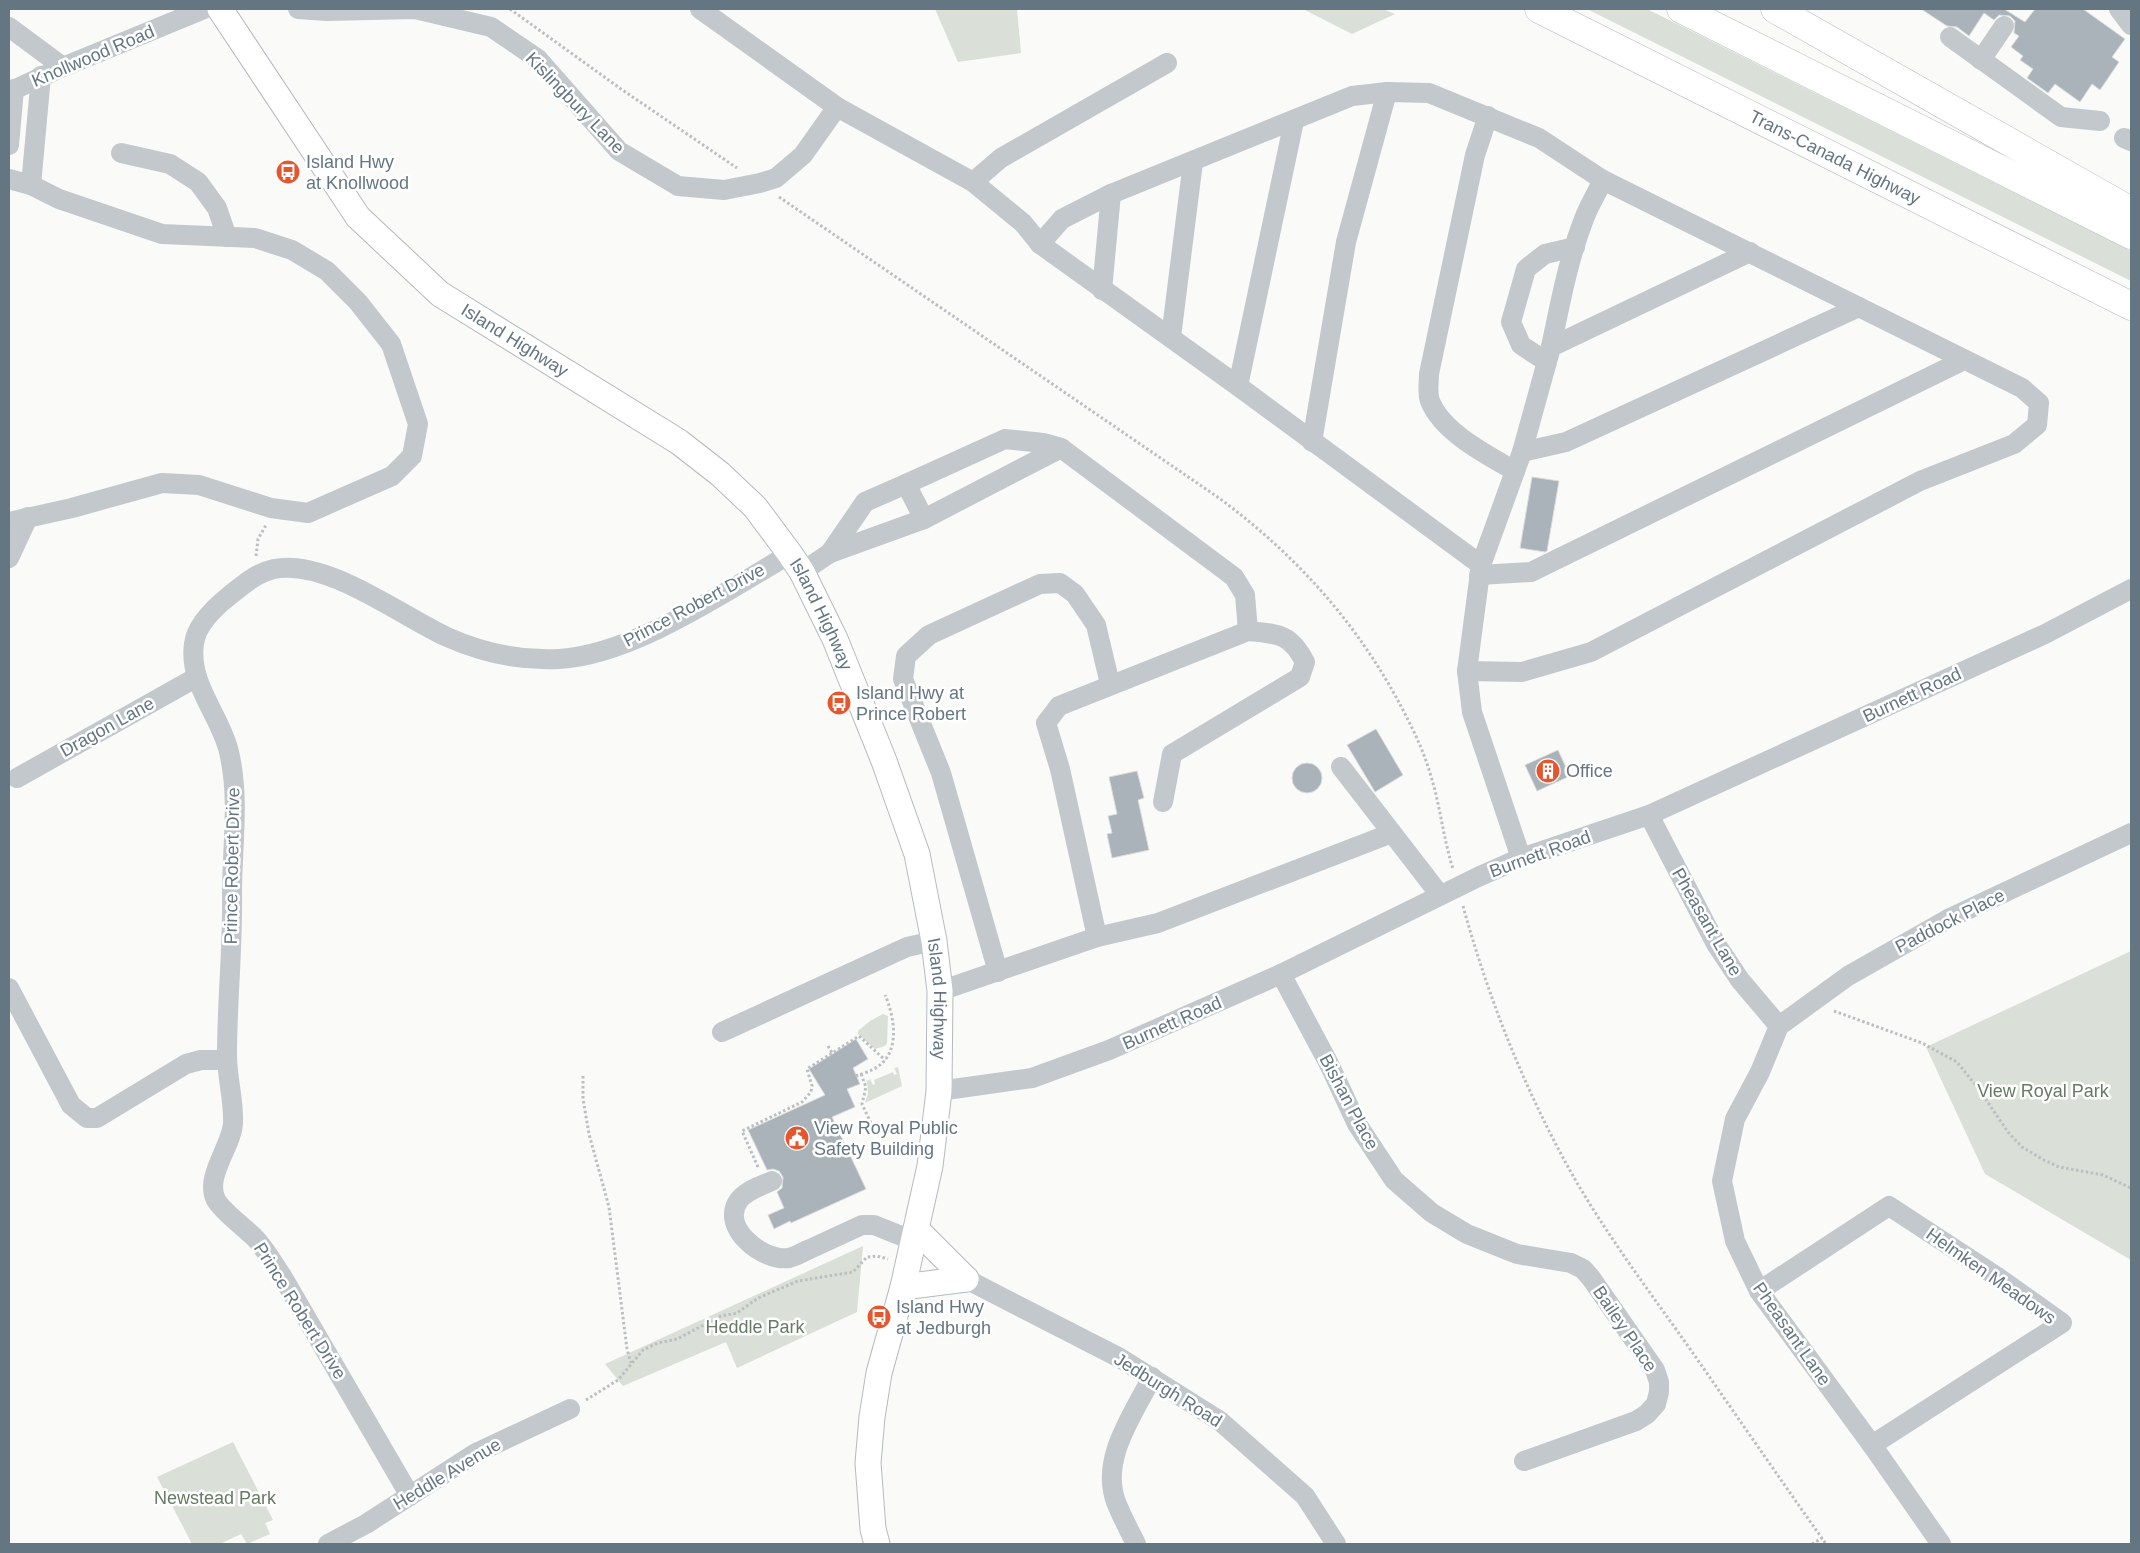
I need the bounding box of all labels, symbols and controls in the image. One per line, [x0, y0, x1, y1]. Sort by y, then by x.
street label: Knollwood Road [29, 21, 157, 91]
street label: Kislingbury Lane [522, 48, 628, 158]
street label: Trans-Canada Highway [1746, 106, 1924, 209]
place label: Island Hwy at Knollwood [306, 152, 409, 193]
bus stop icon: Island Hwy at Knollwood [275, 159, 301, 185]
street label: Island Highway [458, 300, 572, 381]
street label: Island Highway [786, 554, 857, 673]
street label: Prince Robert Drive [620, 559, 768, 651]
street label: Burnett Road [1860, 664, 1964, 726]
place label: Island Hwy at Prince Robert [856, 683, 966, 724]
bus stop icon: Island Hwy at Prince Robert [826, 690, 852, 716]
street label: Dragon Lane [57, 693, 157, 761]
building icon: Office [1535, 758, 1561, 784]
place label: Office [1566, 761, 1613, 781]
street label: Prince Robert Drive [221, 787, 243, 945]
street label: Burnett Road [1487, 826, 1593, 882]
street label: Pheasant Lane [1668, 865, 1746, 979]
street label: Paddock Place [1892, 885, 2008, 957]
street label: Island Highway [924, 936, 950, 1060]
street label: Burnett Road [1119, 992, 1225, 1054]
street label: Bishan Place [1316, 1051, 1382, 1153]
park label: View Royal Park [1977, 1081, 2110, 1101]
place label: View Royal Public Safety Building [814, 1118, 958, 1159]
public building icon: View Royal Public Safety Building [784, 1125, 810, 1151]
street label: Helmken Meadows [1923, 1224, 2059, 1328]
street label: Prince Robert Drive [250, 1239, 350, 1383]
street label: Pheasant Lane [1749, 1279, 1835, 1389]
street label: Bailey Place [1589, 1282, 1661, 1376]
place label: Island Hwy at Jedburgh [896, 1297, 991, 1338]
bus stop icon: Island Hwy at Jedburgh [866, 1304, 892, 1330]
park label: Heddle Park [705, 1317, 806, 1337]
street label: Jedburgh Road [1111, 1349, 1225, 1431]
street label: Heddle Avenue [390, 1434, 504, 1514]
park label: Newstead Park [154, 1488, 277, 1508]

